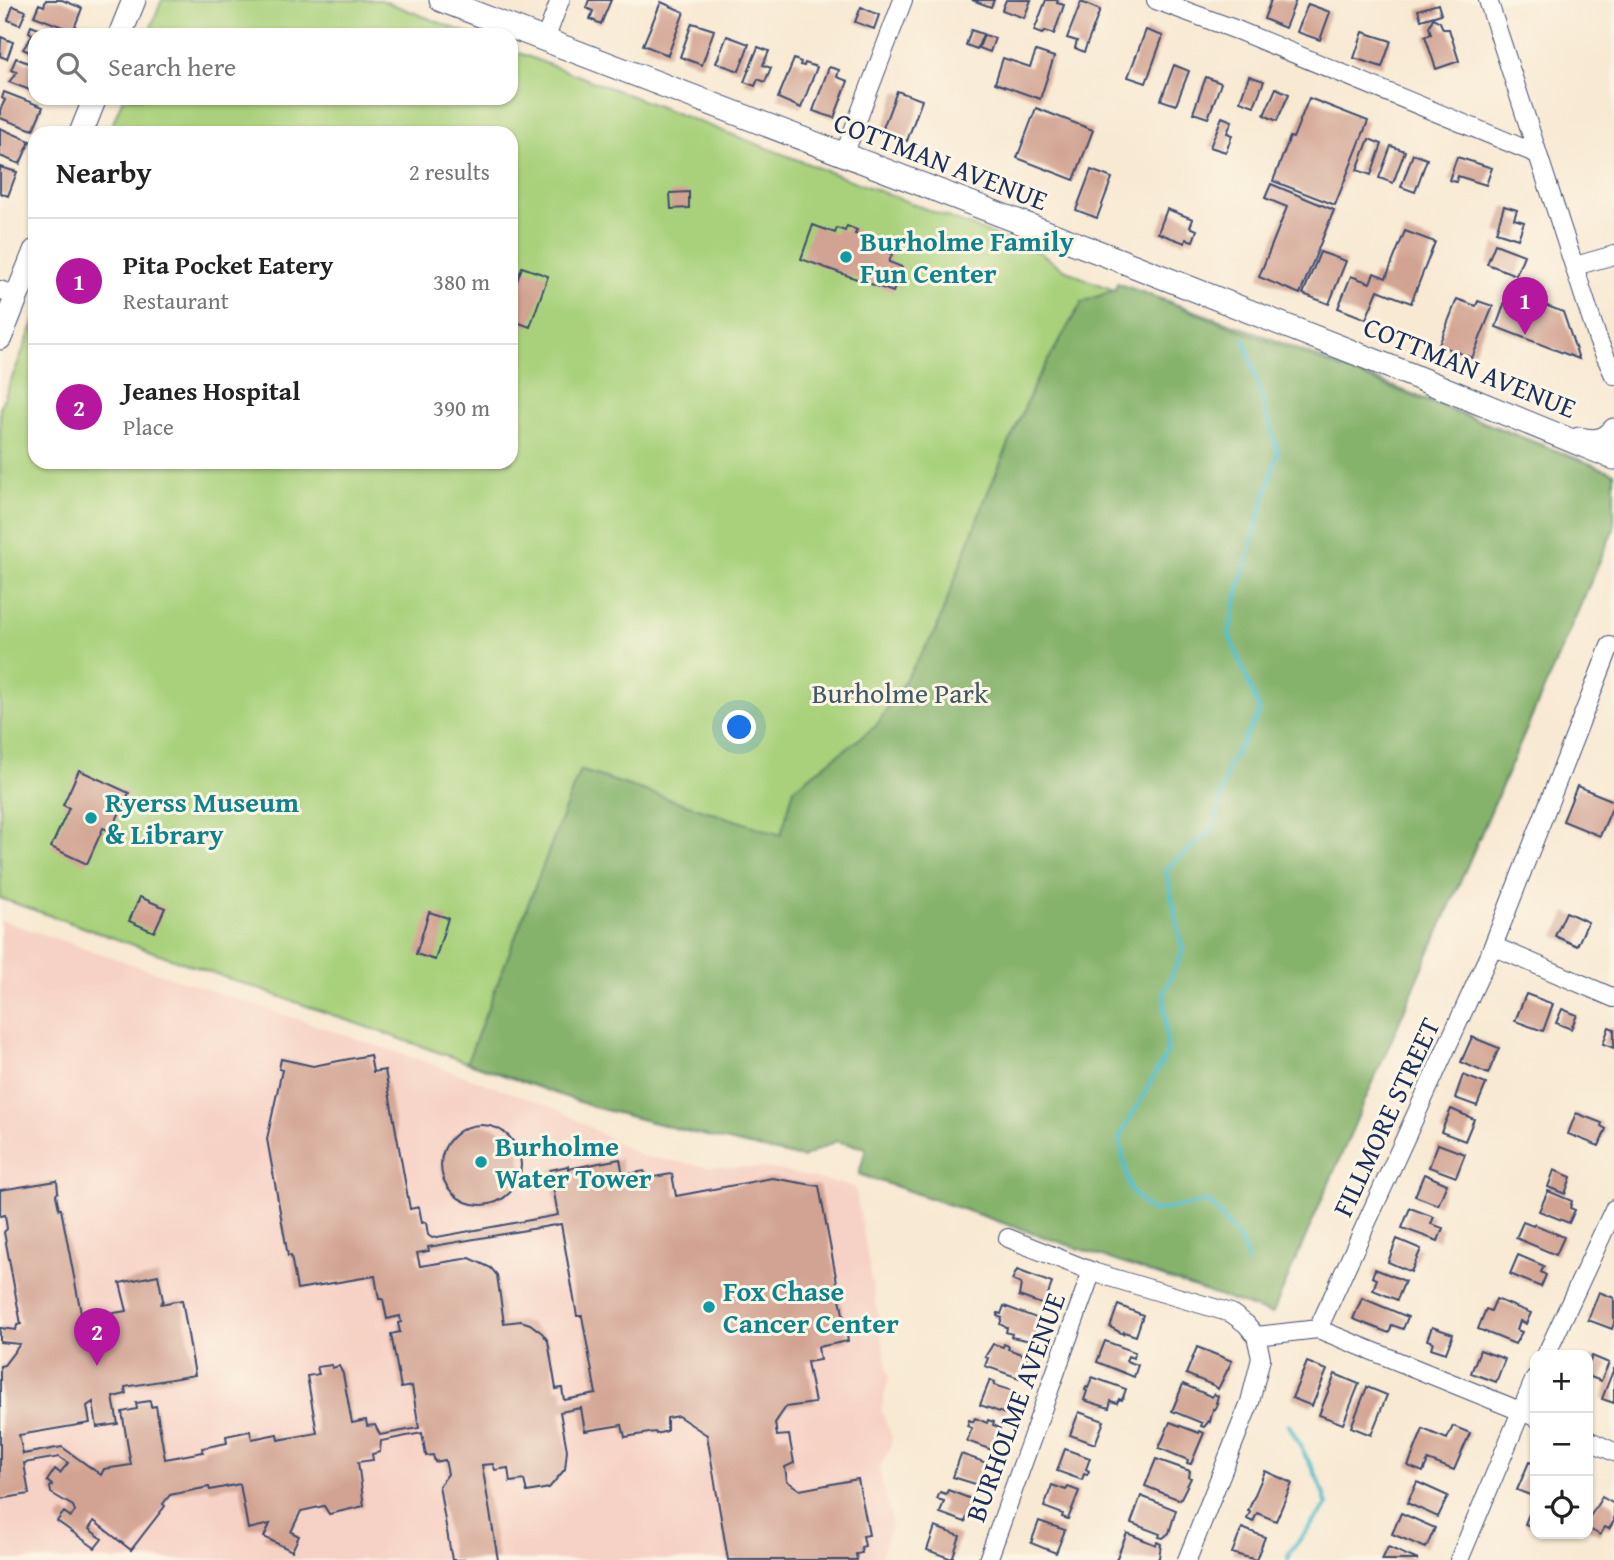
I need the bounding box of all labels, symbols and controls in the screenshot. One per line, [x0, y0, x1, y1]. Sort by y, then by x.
search box [28, 28, 518, 105]
text: Search here [108, 47, 236, 86]
icon: search [52, 48, 90, 86]
street label: COTTMAN AVENUE [828, 101, 1054, 220]
text: Nearby [56, 150, 152, 194]
text: 2 results [409, 155, 490, 188]
place label: Burholme Family Fun Center [860, 220, 1074, 293]
text: Pita Pocket Eatery [123, 245, 333, 284]
marker: Burholme Family Fun Center [838, 249, 854, 265]
text: 1 [73, 265, 85, 298]
text: 380 m [433, 265, 490, 298]
pin: 1 [1502, 277, 1548, 335]
text: Restaurant [123, 284, 229, 317]
street label: COTTMAN AVENUE [1358, 305, 1583, 428]
text: Jeanes Hospital [123, 371, 300, 410]
text: 2 [73, 391, 85, 424]
text: 390 m [433, 391, 490, 424]
text: Place [123, 410, 174, 443]
park label: Burholme Park [812, 672, 989, 713]
your location [722, 710, 756, 744]
place label: Ryerss Museum & Library [105, 781, 299, 854]
marker: Ryerss Museum & Library [83, 810, 99, 826]
street label: FILLMORE STREET [1321, 1010, 1450, 1223]
place label: Burholme Water Tower [495, 1125, 652, 1198]
marker: Burholme Water Tower [473, 1154, 489, 1170]
place label: Fox Chase Cancer Center [723, 1270, 899, 1343]
street label: BURHOLME AVENUE [954, 1287, 1075, 1527]
marker: Fox Chase Cancer Center [701, 1299, 717, 1315]
pin: 2 [74, 1308, 120, 1366]
map controls [1530, 1350, 1593, 1539]
button: + [1530, 1350, 1593, 1413]
button: − [1530, 1413, 1593, 1476]
button: locate [1530, 1476, 1593, 1539]

